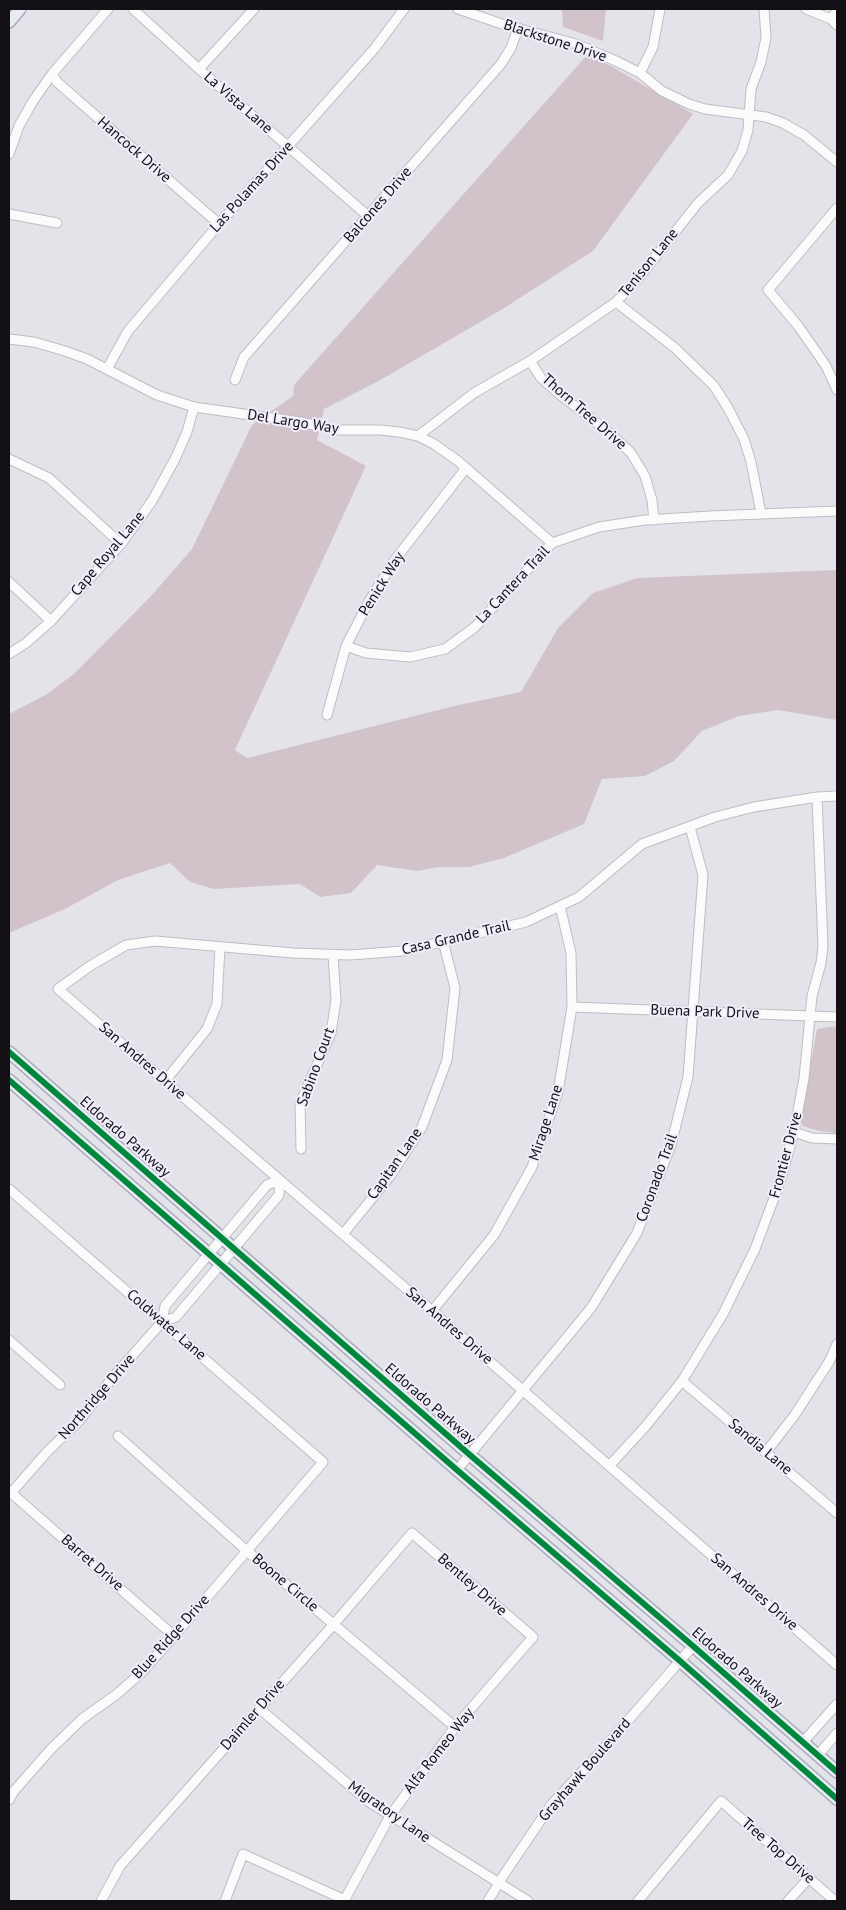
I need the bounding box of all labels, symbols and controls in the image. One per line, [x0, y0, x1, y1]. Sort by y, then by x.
street label: Blackstone Drive [501, 16, 609, 66]
street label: La Vista Lane [200, 68, 276, 138]
street label: Hancock Drive [93, 113, 175, 187]
street label: Las Polamas Drive [206, 138, 298, 236]
street label: Balcones Drive [340, 163, 416, 247]
street label: Tenison Lane [616, 225, 682, 301]
street label: Thorn Tree Drive [538, 370, 630, 454]
street label: Del Largo Way [246, 406, 340, 438]
street label: Cape Royal Lane [67, 508, 149, 600]
street label: La Cantera Trail [472, 542, 554, 628]
street label: Penick Way [355, 549, 409, 619]
street label: Casa Grande Trail [400, 917, 512, 959]
street label: Buena Park Drive [650, 1001, 760, 1023]
street label: San Andres Drive [95, 1018, 189, 1104]
street label: Sabino Court [293, 1025, 339, 1109]
street label: Mirage Lane [525, 1083, 567, 1163]
street label: Eldorado Parkway [76, 1093, 174, 1181]
street label: Frontier Drive [766, 1110, 806, 1200]
street label: Capitan Lane [364, 1125, 426, 1203]
street label: Coronado Trail [633, 1131, 681, 1225]
street label: San Andres Drive [402, 1283, 496, 1369]
street label: Coldwater Lane [123, 1286, 209, 1364]
street label: Northridge Drive [55, 1351, 139, 1443]
street label: Eldorado Parkway [381, 1360, 479, 1448]
street label: Sandia Lane [724, 1415, 796, 1479]
street label: Barret Drive [57, 1531, 127, 1595]
street label: San Andres Drive [707, 1549, 801, 1635]
street label: Boone Circle [248, 1550, 322, 1616]
street label: Bentley Drive [434, 1550, 510, 1620]
street label: Blue Ridge Drive [128, 1591, 214, 1683]
street label: Eldorado Parkway [688, 1624, 786, 1712]
street label: Daimler Drive [217, 1676, 289, 1754]
street label: Alfa Romeo Way [400, 1705, 478, 1797]
street label: Grayhawk Boulevard [535, 1715, 635, 1825]
street label: Migratory Lane [344, 1777, 434, 1847]
street label: Tree Top Drive [738, 1814, 818, 1888]

